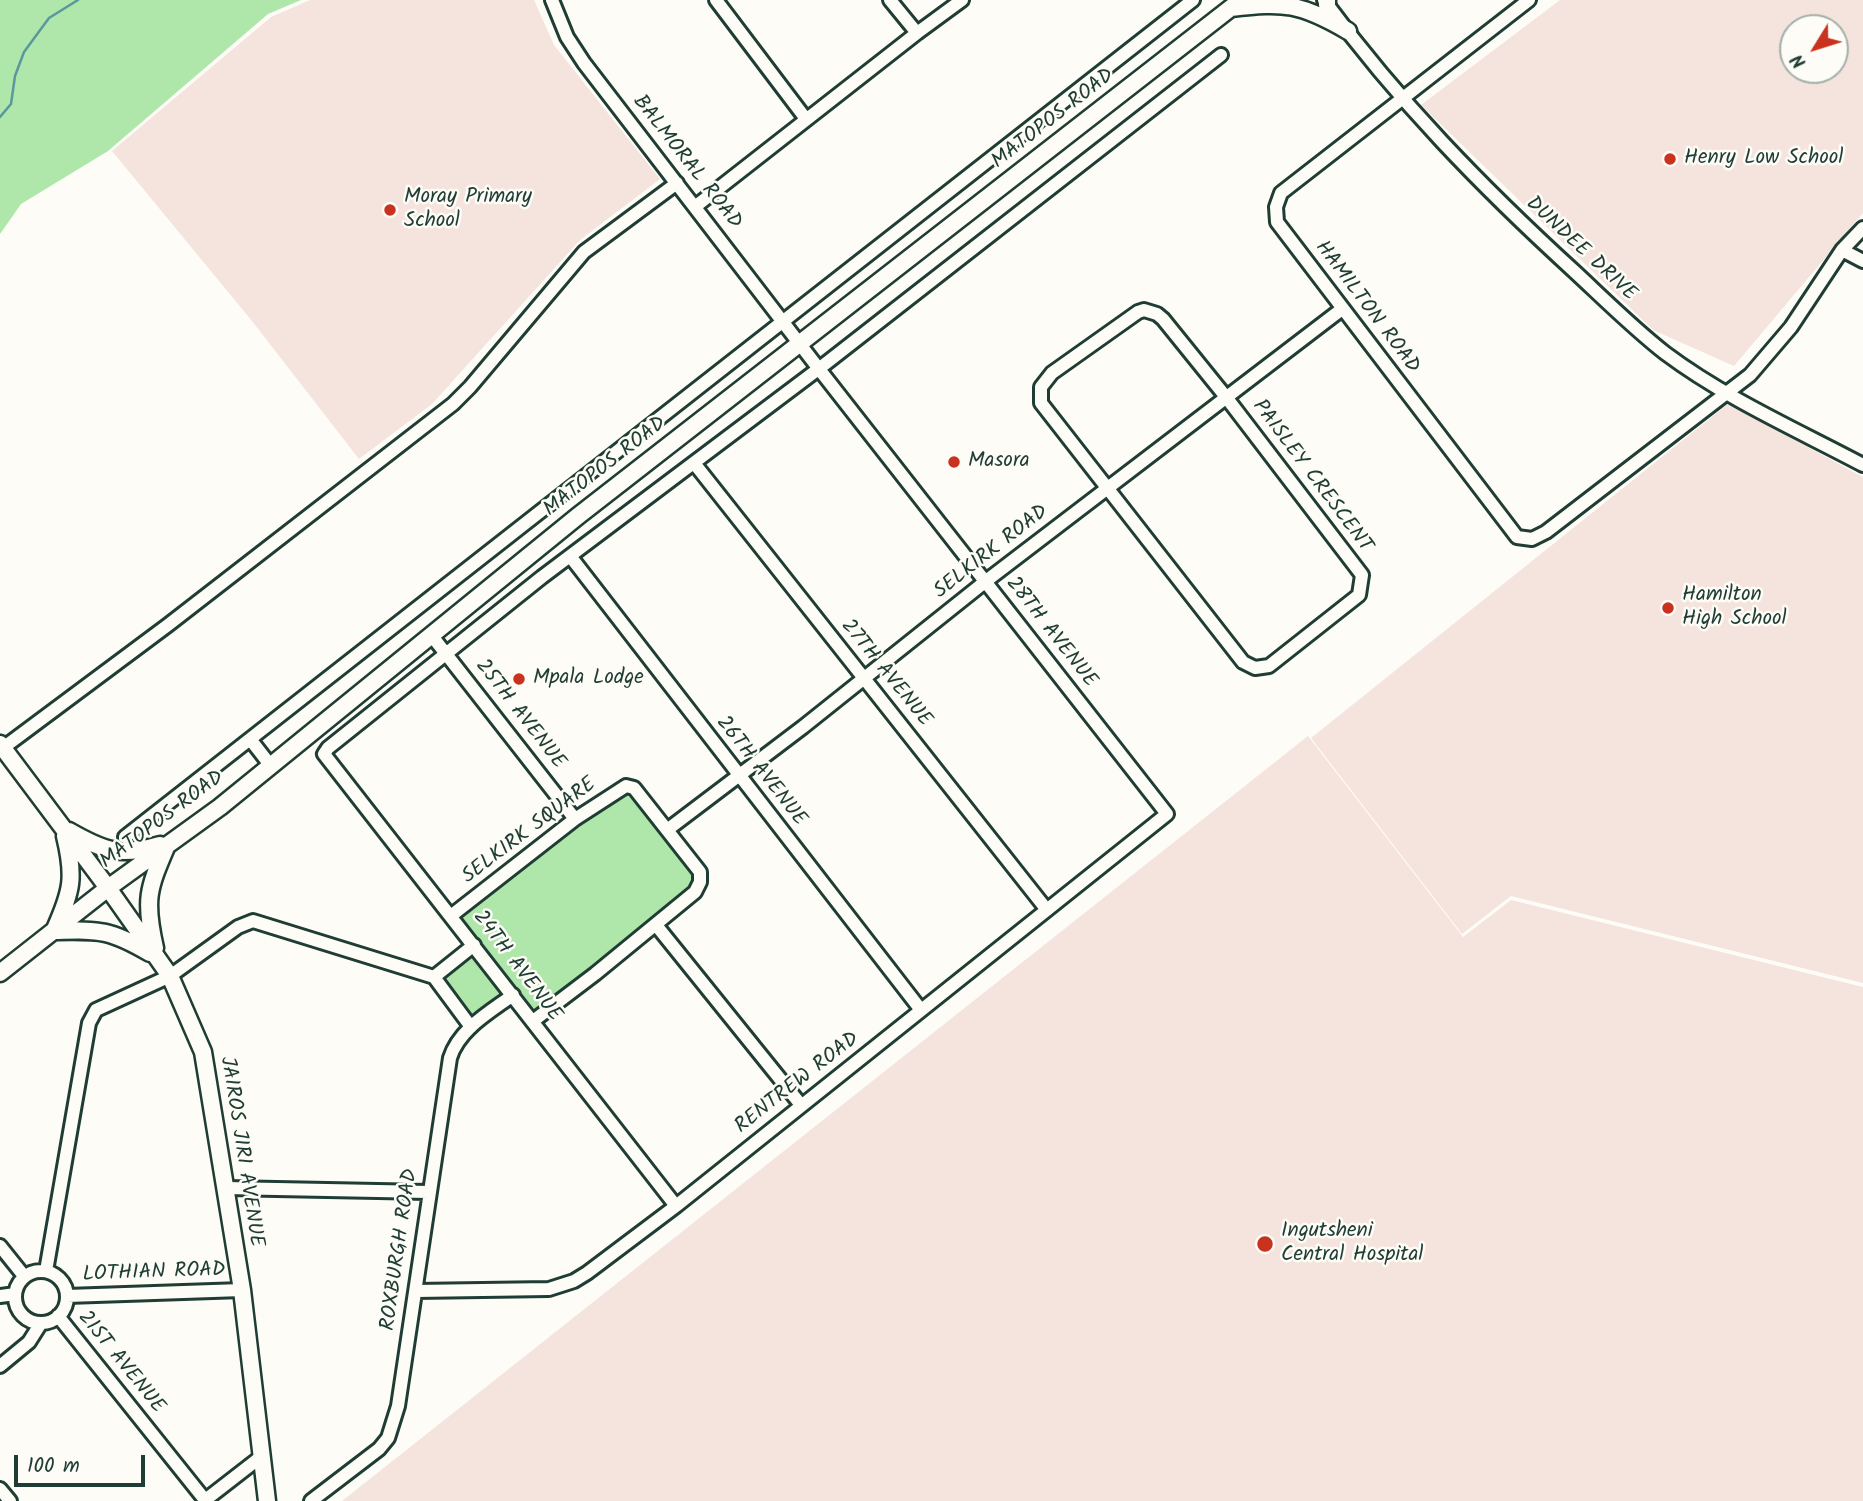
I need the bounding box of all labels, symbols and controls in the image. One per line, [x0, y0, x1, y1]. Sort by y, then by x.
north arrow [1779, 14, 1849, 84]
text: N [1784, 47, 1815, 75]
street label: MATOPOS ROAD [988, 64, 1120, 176]
street label: BALMORAL ROAD [626, 91, 746, 235]
place label: Henry Low School [1684, 146, 1843, 172]
marker: Henry Low School [1662, 151, 1678, 167]
place label: Moray Primary School [404, 185, 532, 235]
street label: DUNDEE DRIVE [1519, 192, 1641, 308]
marker: Moray Primary School [382, 202, 398, 218]
street label: HAMILTON ROAD [1308, 237, 1424, 379]
street label: PAISLEY CRESCENT [1245, 396, 1377, 558]
street label: MATOPOS ROAD [540, 412, 672, 524]
place label: Masora [968, 449, 1030, 475]
marker: Masora [946, 454, 962, 470]
street label: SELKIRK ROAD [930, 500, 1054, 606]
street label: 28TH AVENUE [999, 573, 1101, 693]
place label: Hamilton High School [1682, 583, 1787, 633]
marker: Hamilton High School [1660, 600, 1676, 616]
street label: 27TH AVENUE [834, 615, 936, 733]
street label: 25TH AVENUE [468, 655, 570, 775]
place label: Mpala Lodge [533, 666, 644, 692]
marker: Mpala Lodge [511, 671, 527, 687]
street label: 26TH AVENUE [709, 712, 811, 832]
street label: MATOPOS ROAD [96, 766, 230, 876]
street label: SELKIRK SQUARE [458, 773, 602, 891]
street label: 24TH AVENUE [466, 906, 566, 1028]
street label: RENTREW ROAD [731, 1028, 865, 1140]
street label: JAIROS JIRI AVENUE [212, 1055, 268, 1249]
street label: ROXBURGH ROAD [377, 1167, 425, 1333]
place label: Ingutsheni Central Hospital [1281, 1219, 1423, 1269]
marker: Ingutsheni Central Hospital [1255, 1234, 1275, 1254]
street label: LOTHIAN ROAD [82, 1259, 226, 1289]
street label: 21ST AVENUE [71, 1307, 169, 1419]
scale bar [18, 1442, 149, 1486]
text: 100 m [27, 1450, 80, 1483]

